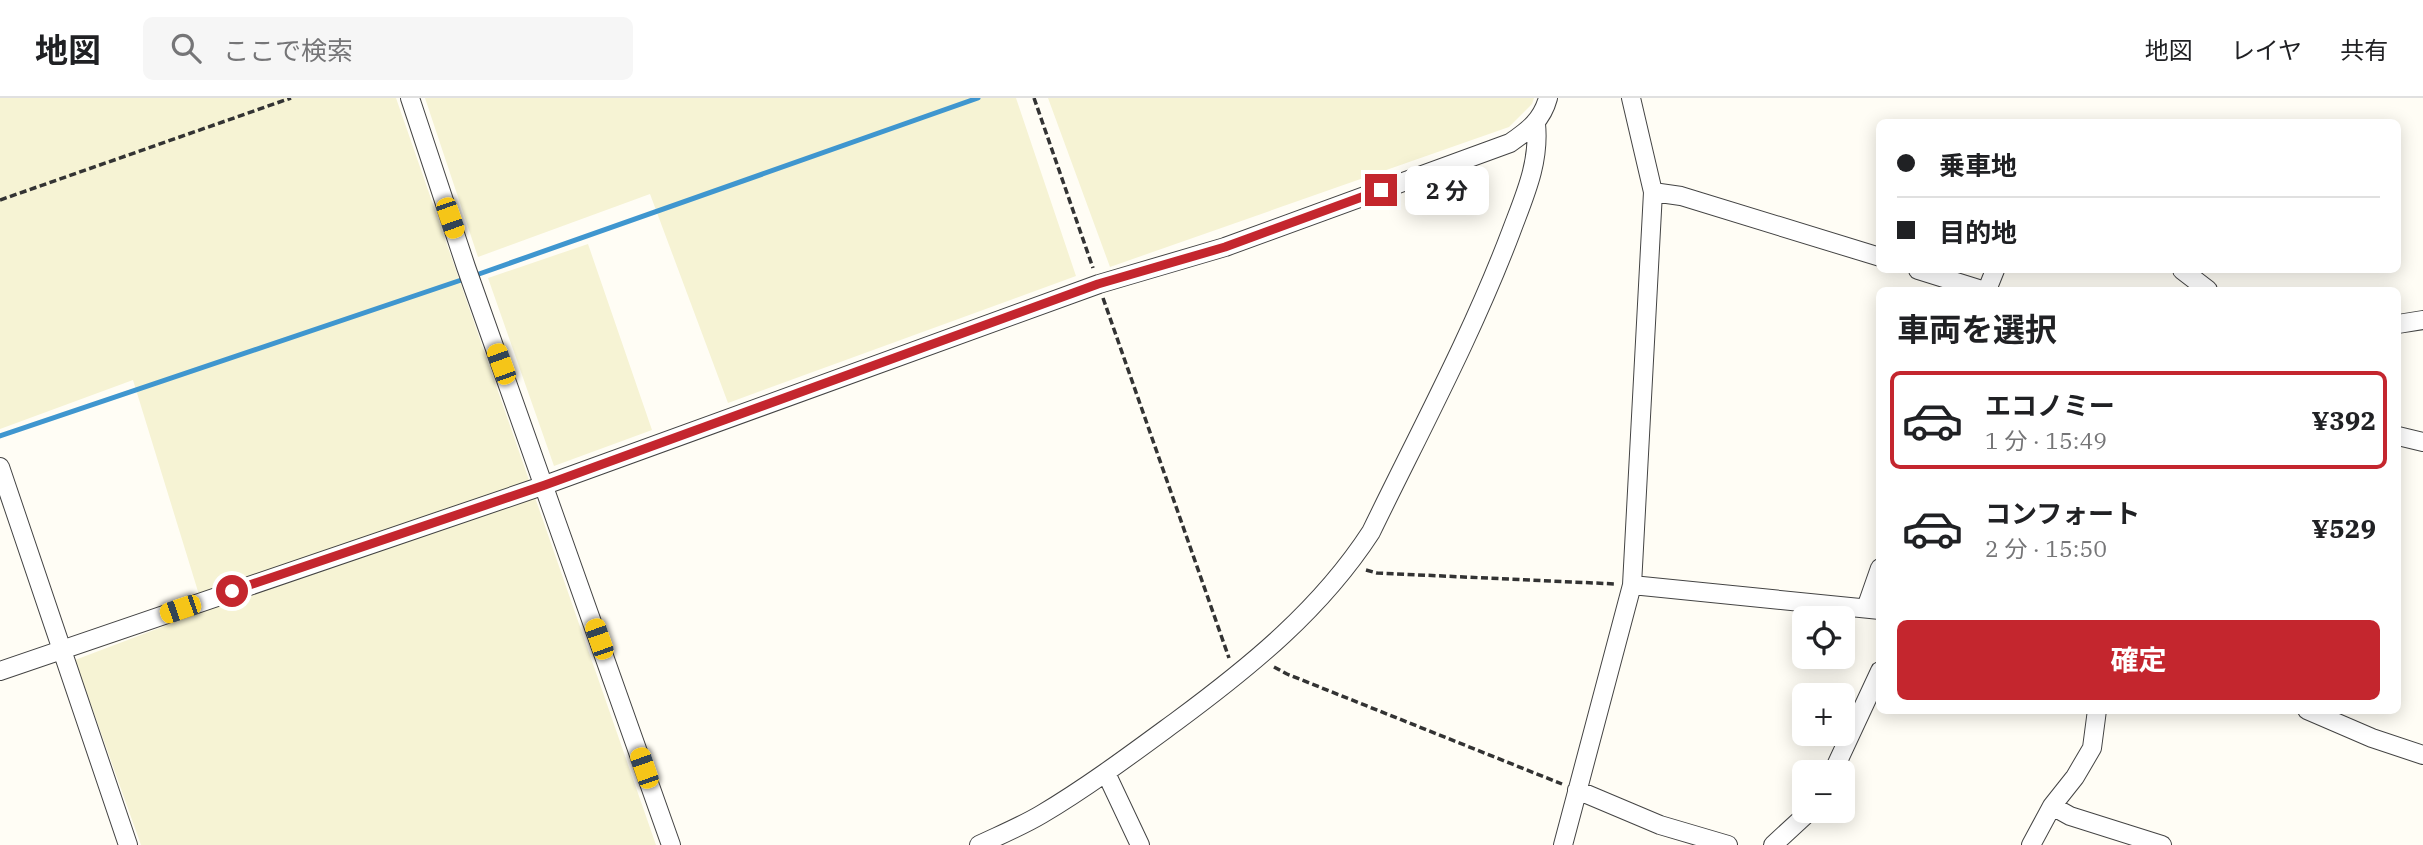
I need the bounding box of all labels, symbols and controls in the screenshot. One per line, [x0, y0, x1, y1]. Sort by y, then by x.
search box [143, 17, 633, 80]
text: 地図 [35, 28, 101, 71]
icon: search [167, 29, 205, 67]
text: ここで検索 [223, 33, 353, 67]
text: 地図 [2145, 34, 2193, 66]
text: レイヤ [2231, 34, 2302, 66]
text: 共有 [2340, 34, 2388, 66]
text: 乗車地 [1939, 148, 2017, 182]
callout: 2 分 [1406, 166, 1490, 214]
route end [1365, 174, 1397, 206]
text: 2 分 [1426, 175, 1468, 205]
car [434, 195, 467, 241]
text: 目的地 [1939, 215, 2017, 249]
text: 車両を選択 [1897, 308, 2057, 350]
car [484, 341, 519, 387]
text: エコノミー [1985, 388, 2115, 422]
icon: car [1901, 389, 1964, 452]
text: ¥392 [2311, 403, 2376, 437]
text: 1 分 · 15:49 [1985, 425, 2107, 455]
text: コンフォート [1985, 496, 2140, 530]
icon: car [1901, 497, 1964, 560]
text: ¥529 [2311, 511, 2376, 545]
text: 2 分 · 15:50 [1985, 533, 2107, 563]
route start [216, 575, 248, 607]
car [157, 592, 204, 626]
map controls [1792, 606, 1855, 823]
button: locate [1792, 606, 1855, 669]
car [583, 616, 616, 662]
button: 確定 [1897, 620, 2380, 700]
button: + [1792, 683, 1855, 746]
car [628, 745, 661, 791]
button: − [1792, 760, 1855, 823]

